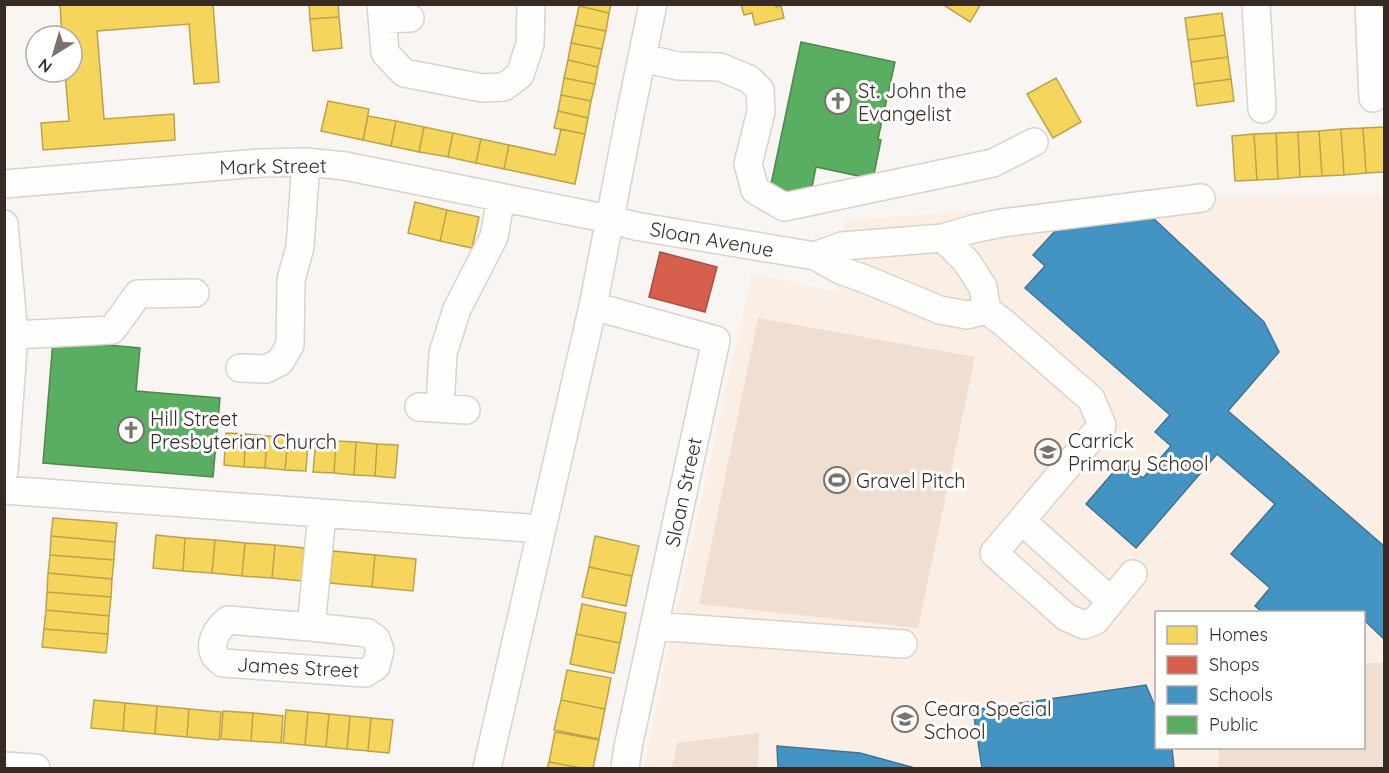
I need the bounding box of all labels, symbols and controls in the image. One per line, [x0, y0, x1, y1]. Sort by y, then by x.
north arrow [24, 24, 84, 84]
text: N [34, 54, 56, 78]
place label: St. John the Evangelist [858, 78, 966, 126]
church icon: St. John the Evangelist [823, 86, 853, 116]
street label: Mark Street [219, 153, 327, 179]
street label: Sloan Avenue [648, 216, 776, 262]
place label: Hill Street Presbyterian Church [150, 406, 337, 454]
church icon: Hill Street Presbyterian Church [116, 415, 146, 445]
place label: Carrick Primary School [1068, 428, 1209, 476]
street label: Sloan Street [659, 435, 707, 549]
school or university icon: Carrick Primary School [1033, 437, 1063, 467]
sports icon: Gravel Pitch [822, 465, 852, 495]
place label: Gravel Pitch [856, 468, 966, 493]
legend [1155, 611, 1365, 749]
text: Homes [1209, 623, 1268, 646]
street label: James Street [236, 651, 360, 683]
text: Shops [1209, 653, 1260, 676]
text: Schools [1209, 683, 1273, 706]
place label: Ceara Special School [924, 696, 1052, 744]
school or university icon: Ceara Special School [890, 704, 920, 734]
text: Public [1209, 713, 1258, 736]

